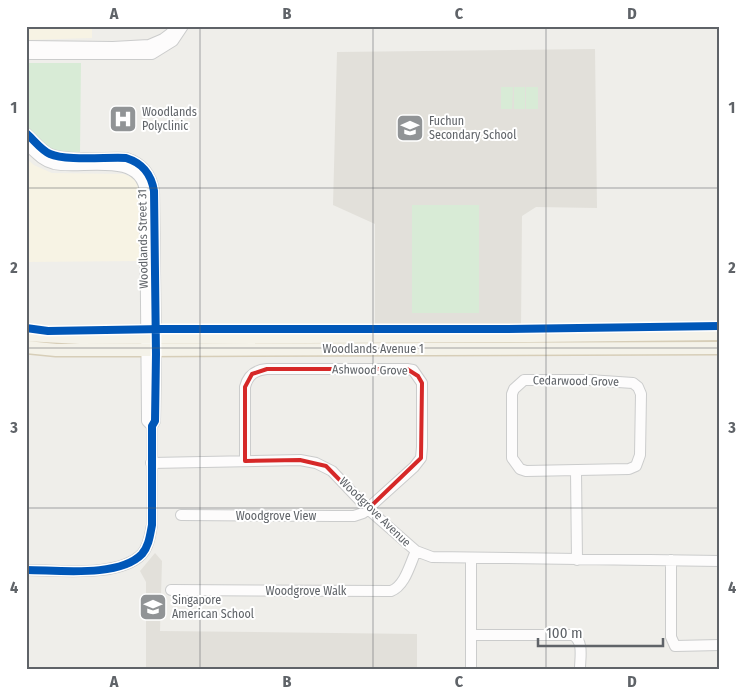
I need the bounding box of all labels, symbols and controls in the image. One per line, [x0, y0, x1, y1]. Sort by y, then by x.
text: A [109, 4, 119, 23]
text: B [283, 4, 292, 23]
text: C [455, 4, 464, 23]
text: D [627, 4, 637, 23]
text: 1 [11, 98, 17, 117]
text: 1 [729, 98, 735, 117]
hospital icon: Woodlands Polyclinic [108, 104, 138, 134]
place label: Woodlands Polyclinic [142, 105, 197, 133]
school or university icon: Fuchun Secondary School [395, 113, 425, 143]
place label: Fuchun Secondary School [429, 114, 516, 142]
street label: Woodlands Street 31 [135, 189, 151, 289]
text: 2 [9, 258, 18, 277]
text: 2 [727, 258, 736, 277]
street label: Woodlands Avenue 1 [322, 342, 424, 356]
street label: Ashwood Grove [332, 362, 408, 378]
street label: Cedarwood Grove [533, 373, 619, 389]
text: 3 [9, 418, 18, 437]
text: 3 [727, 418, 736, 437]
street label: Woodgrove Avenue [336, 474, 414, 550]
street label: Woodgrove View [236, 509, 316, 523]
text: 4 [10, 578, 18, 597]
text: 4 [728, 578, 736, 597]
street label: Woodgrove Walk [266, 584, 347, 598]
school or university icon: Singapore American School [138, 592, 168, 622]
place label: Singapore American School [172, 593, 254, 621]
scale bar [538, 615, 664, 647]
text: 100 m [546, 624, 583, 642]
text: A [109, 672, 119, 691]
text: B [283, 672, 292, 691]
text: C [455, 672, 464, 691]
text: D [627, 672, 637, 691]

